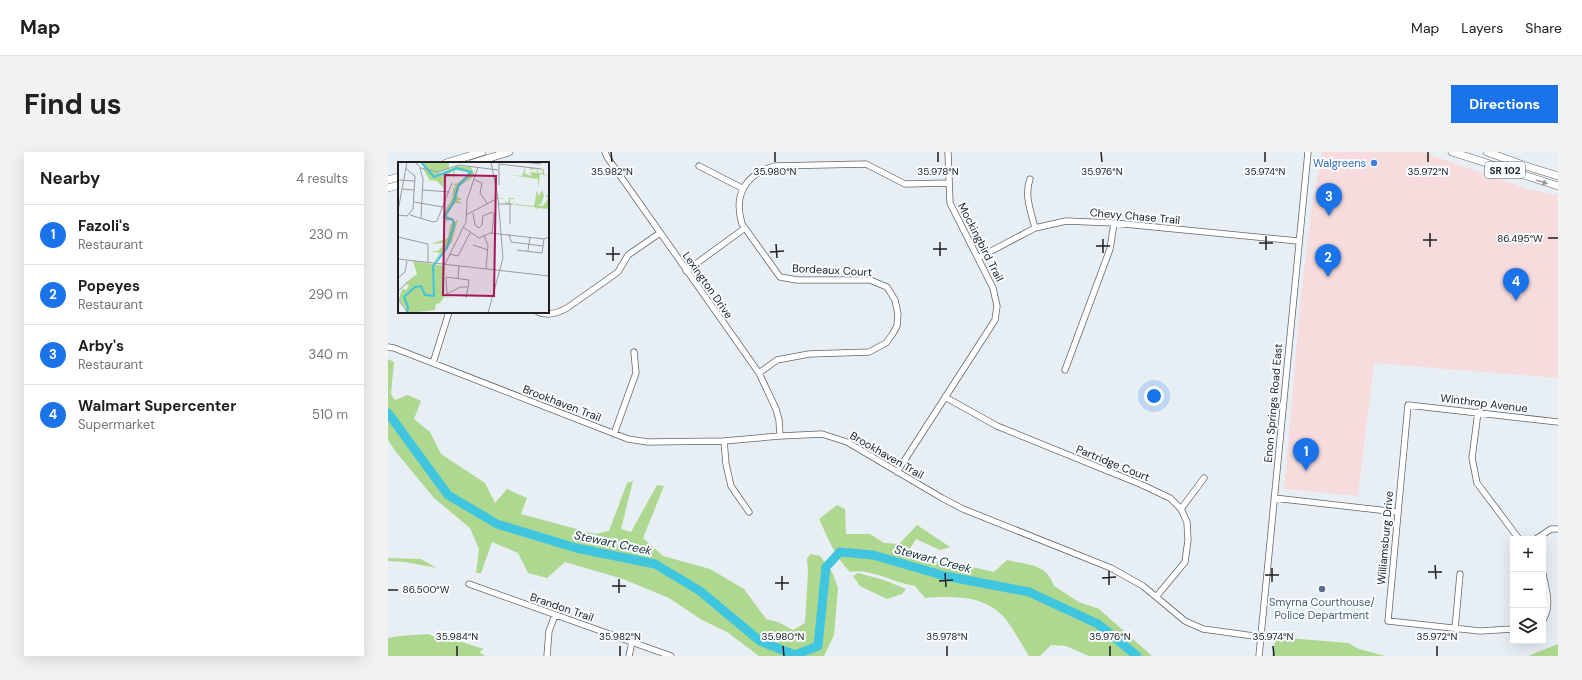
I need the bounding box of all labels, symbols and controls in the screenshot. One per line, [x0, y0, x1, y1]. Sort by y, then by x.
text: Map [20, 15, 60, 40]
text: Map [1411, 19, 1439, 37]
text: Layers [1461, 19, 1503, 37]
text: Share [1525, 19, 1562, 37]
button: Directions [1451, 85, 1558, 123]
text: Find us [24, 86, 122, 123]
place label: Walgreens [1313, 156, 1366, 170]
marker: Walgreens [1369, 158, 1379, 168]
inset map [398, 162, 549, 313]
road number: SR 102 [1485, 162, 1525, 178]
text: 35.982°N [591, 165, 633, 178]
text: 35.980°N [753, 165, 797, 178]
text: 35.978°N [917, 165, 959, 178]
text: 35.976°N [1081, 165, 1123, 178]
text: 35.974°N [1245, 165, 1286, 178]
text: 35.972°N [1408, 165, 1449, 178]
text: Nearby [40, 167, 100, 189]
text: 4 results [296, 170, 348, 187]
one-way arrow [1536, 179, 1548, 185]
pin: 3 [1316, 183, 1342, 216]
street label: Mockingbird Trail [955, 200, 1007, 284]
street label: Chevy Chase Trail [1089, 205, 1181, 227]
text: Fazoli's [78, 216, 130, 236]
text: 1 [51, 226, 55, 243]
text: 230 m [309, 226, 348, 243]
text: 86.495°W [1497, 232, 1543, 245]
text: Restaurant [78, 236, 143, 253]
pin: 2 [1315, 244, 1341, 277]
street label: Lexington Drive [680, 249, 736, 321]
street label: Bordeaux Court [792, 261, 872, 279]
pin: 4 [1503, 268, 1529, 301]
text: Popeyes [78, 276, 140, 296]
text: 2 [49, 286, 57, 303]
text: 290 m [309, 286, 348, 303]
text: Restaurant [78, 296, 143, 313]
text: Arby's [78, 336, 124, 356]
street label: Enon Springs Road East [1261, 343, 1285, 463]
text: 3 [49, 346, 57, 363]
text: 340 m [308, 346, 348, 363]
text: Restaurant [78, 356, 143, 373]
street label: Brookhaven Trail [521, 382, 603, 424]
your location [1144, 386, 1164, 406]
street label: Winthrop Avenue [1440, 391, 1528, 415]
text: Walmart Supercenter [78, 396, 236, 416]
text: 4 [49, 406, 57, 423]
text: 510 m [312, 406, 348, 423]
text: Supermarket [78, 416, 155, 433]
street label: Brookhaven Trail [848, 428, 926, 482]
pin: 1 [1293, 438, 1319, 471]
street label: Partridge Court [1074, 442, 1152, 484]
street label: Williamsburg Drive [1374, 490, 1396, 586]
water label: Stewart Creek [573, 527, 654, 559]
map controls [1510, 536, 1546, 644]
button: + [1510, 536, 1546, 572]
water label: Stewart Creek [893, 541, 974, 577]
button: − [1510, 572, 1546, 608]
text: 86.500°W [403, 583, 450, 596]
marker: Smyrna Courthouse/ Police Department [1317, 584, 1327, 594]
street label: Brandon Trail [528, 590, 596, 624]
place label: Smyrna Courthouse/ Police Department [1269, 595, 1375, 622]
button: layers [1510, 608, 1546, 644]
text: 35.984°N [436, 630, 478, 643]
text: 35.982°N [599, 630, 641, 643]
text: 35.980°N [761, 630, 805, 643]
text: 35.978°N [926, 630, 968, 643]
text: 35.976°N [1089, 630, 1131, 643]
text: 35.974°N [1253, 630, 1294, 643]
text: 35.972°N [1417, 630, 1458, 643]

